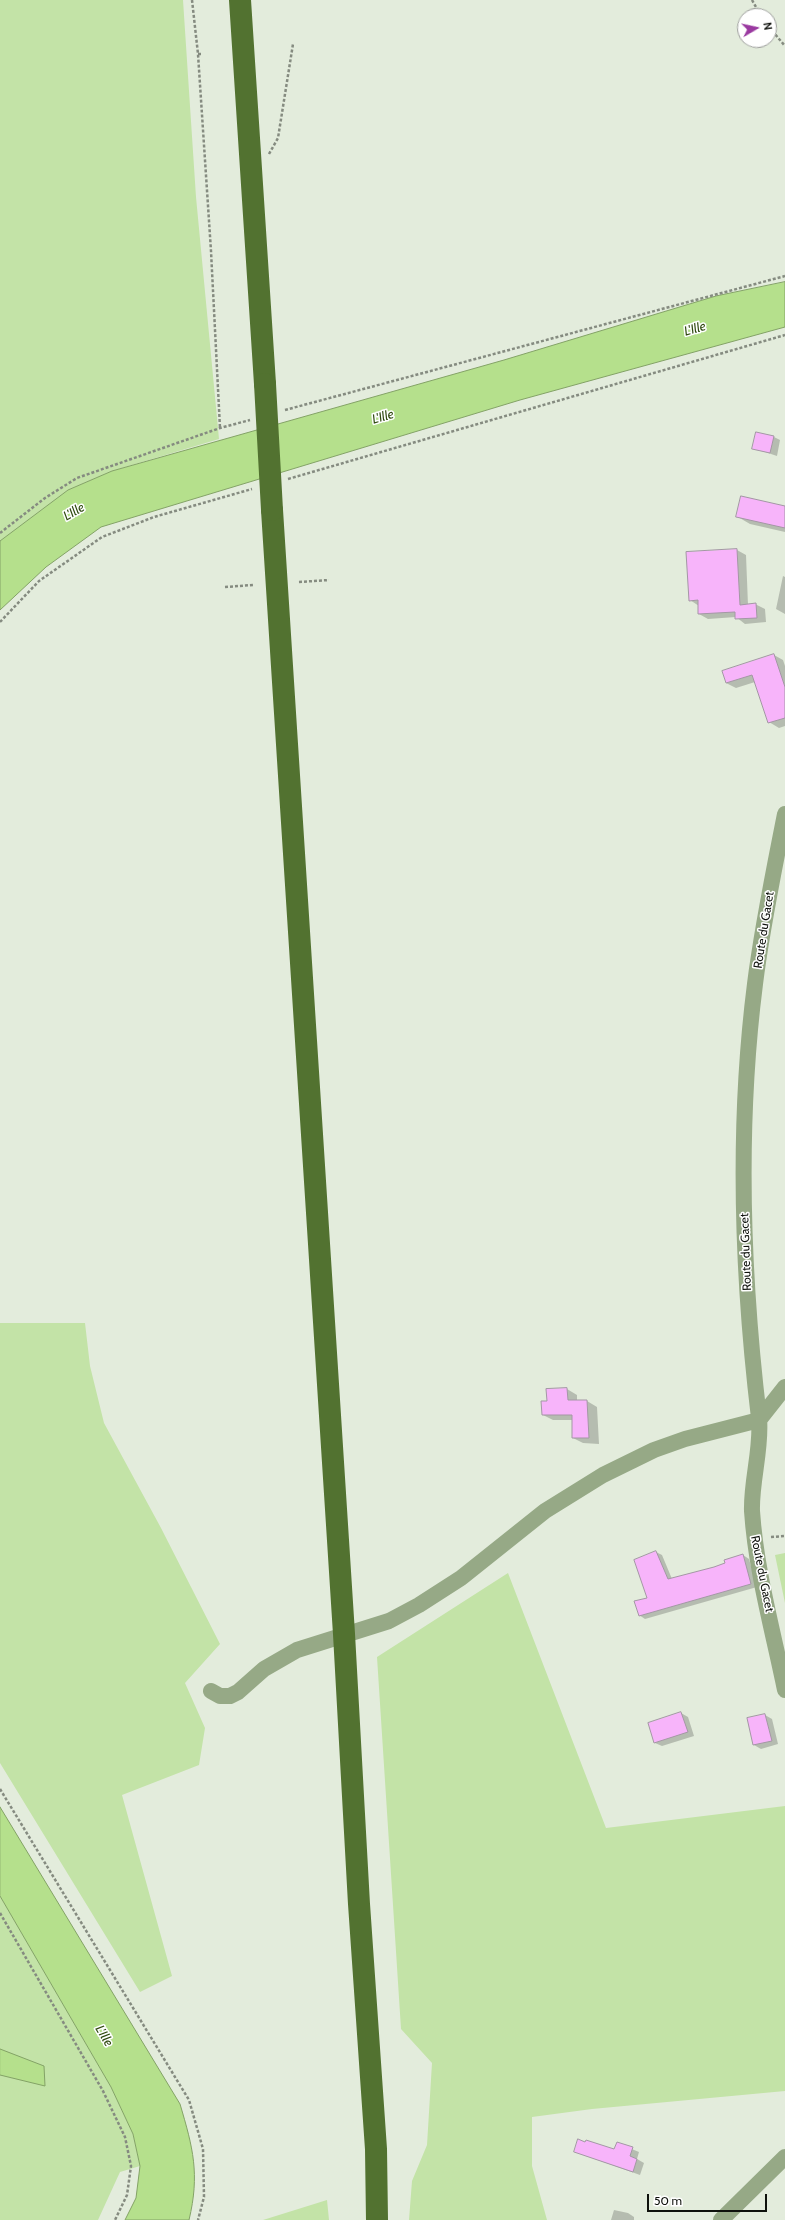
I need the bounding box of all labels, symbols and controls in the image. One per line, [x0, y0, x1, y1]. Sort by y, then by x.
north arrow [737, 8, 777, 48]
text: N [760, 21, 775, 31]
water label: L'Ille [682, 318, 708, 340]
water label: L'Ille [370, 406, 396, 428]
water label: L'Ille [61, 500, 87, 524]
street label: Route du Gacet [751, 890, 777, 970]
street label: Route du Gacet [737, 1213, 755, 1291]
street label: Route du Gacet [748, 1534, 776, 1614]
water label: L'Ille [92, 2023, 116, 2049]
scale bar [649, 2186, 769, 2212]
text: 50 m [654, 2193, 682, 2208]

